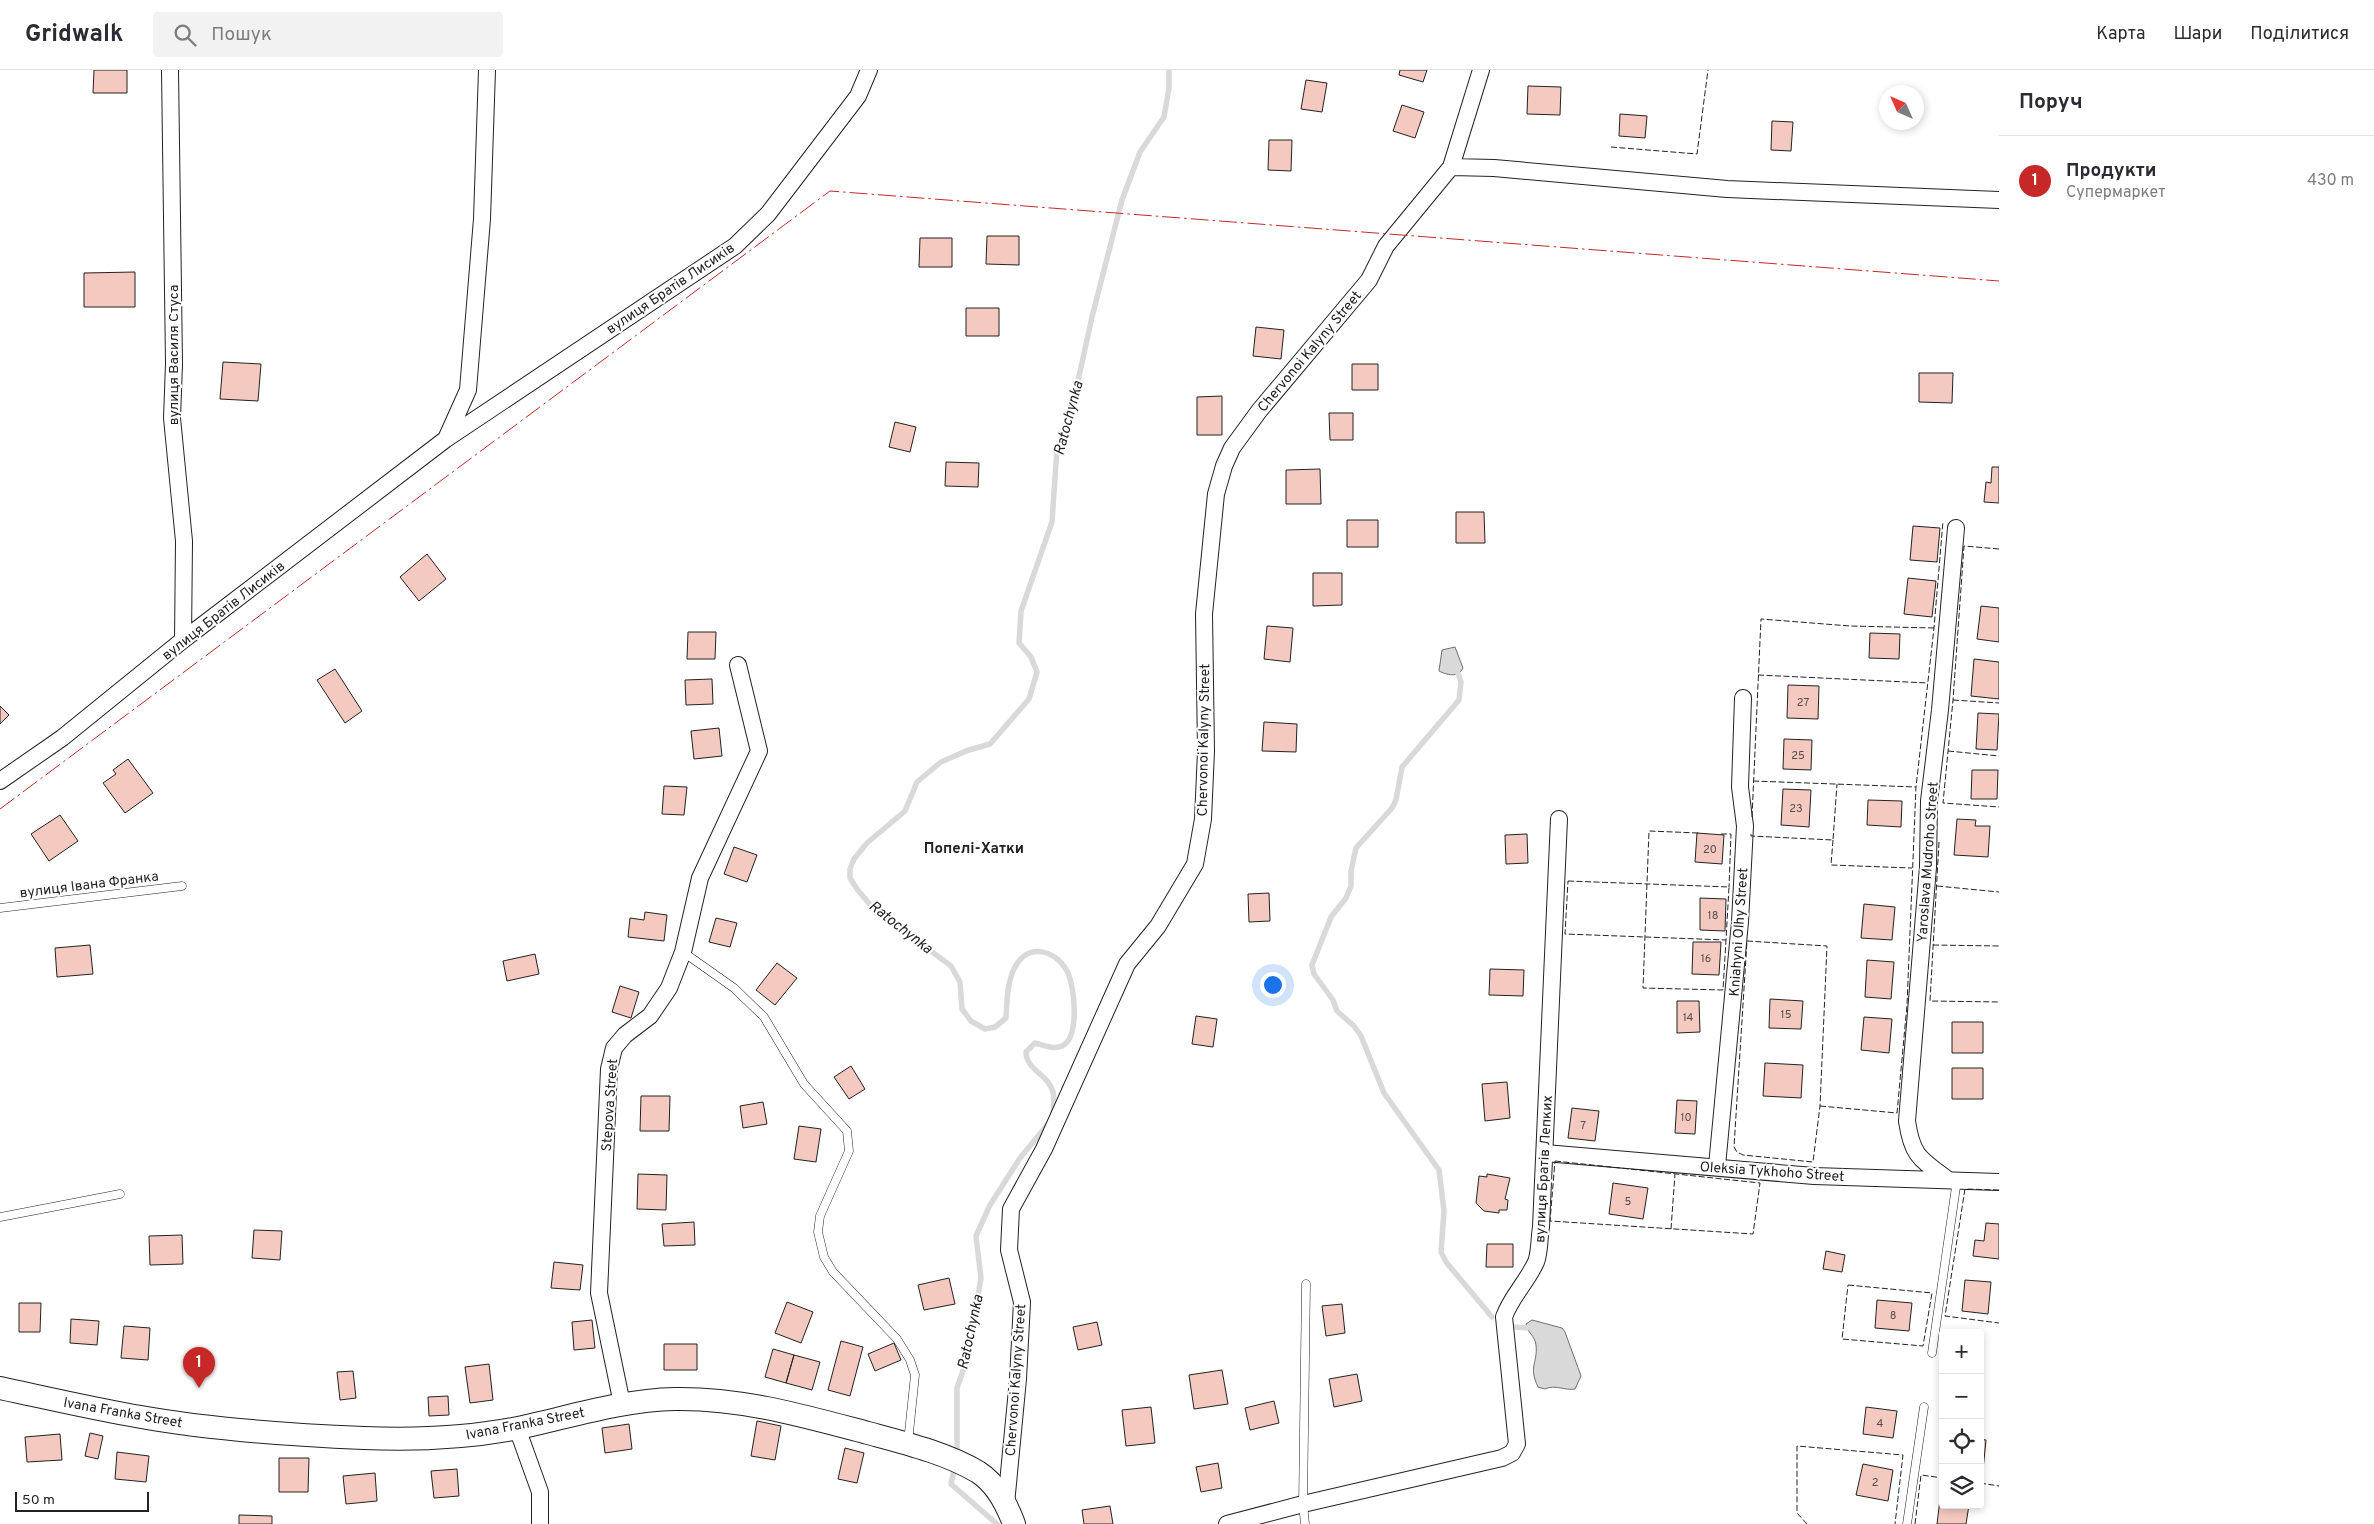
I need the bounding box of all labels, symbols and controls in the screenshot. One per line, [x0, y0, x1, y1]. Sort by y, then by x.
search box [153, 12, 503, 57]
text: Gridwalk [25, 20, 123, 50]
icon: search [171, 21, 199, 49]
text: Пошук [211, 23, 272, 47]
text: Карта [2096, 23, 2145, 46]
text: Шари [2173, 23, 2222, 46]
text: Поділитися [2250, 23, 2349, 46]
north arrow [1879, 85, 1924, 130]
text: Поруч [2019, 89, 2083, 116]
text: Продукти [2066, 159, 2157, 183]
text: 1 [2032, 171, 2038, 191]
text: 430 m [2307, 171, 2354, 191]
text: Супермаркет [2066, 183, 2166, 203]
street label: вулиця Братів Лисиків [603, 240, 738, 339]
street label: вулиця Василя Стуса [166, 285, 183, 425]
street label: Chervonoi Kalyny Street [1255, 288, 1366, 416]
water label: Ratochynka [1050, 379, 1089, 458]
street label: вулиця Братів Лисиків [159, 558, 289, 664]
street label: Chervonoi Kalyny Street [1195, 664, 1214, 817]
house number: 27 [1797, 696, 1809, 710]
house number: 25 [1791, 749, 1805, 763]
street label: Yaroslava Mudroho Street [1914, 781, 1943, 943]
house number: 23 [1789, 802, 1803, 816]
district label: Попелі-Хатки [924, 840, 1024, 859]
house number: 20 [1703, 843, 1717, 857]
street label: Kniahyni Olhy Street [1727, 867, 1752, 997]
street label: вулиця Івана Франка [19, 869, 160, 902]
water label: Ratochynka [864, 897, 936, 959]
house number: 18 [1708, 909, 1718, 923]
house number: 16 [1701, 952, 1711, 966]
your location [1260, 972, 1286, 998]
house number: 15 [1781, 1008, 1792, 1022]
house number: 14 [1683, 1011, 1694, 1025]
street label: Stepova Street [599, 1058, 622, 1152]
street label: вулиця Братів Лепких [1532, 1095, 1557, 1243]
house number: 10 [1680, 1111, 1692, 1125]
house number: 7 [1580, 1119, 1586, 1133]
street label: Oleksia Tykhoho Street [1699, 1159, 1845, 1186]
house number: 5 [1625, 1195, 1632, 1209]
water label: Ratochynka [954, 1293, 989, 1371]
street label: Chervonoi Kalyny Street [1003, 1303, 1030, 1457]
house number: 8 [1890, 1309, 1896, 1323]
map controls [1939, 1329, 1984, 1509]
button: + [1939, 1329, 1984, 1374]
pin: 1 [183, 1347, 215, 1388]
button: − [1939, 1374, 1984, 1419]
street label: Ivana Franka Street [62, 1395, 184, 1432]
street label: Ivana Franka Street [464, 1405, 586, 1444]
house number: 4 [1877, 1417, 1884, 1431]
button: locate [1939, 1419, 1984, 1464]
button: layers [1939, 1464, 1984, 1509]
house number: 2 [1872, 1476, 1878, 1490]
scale bar [15, 1489, 149, 1512]
text: 50 m [22, 1492, 55, 1509]

